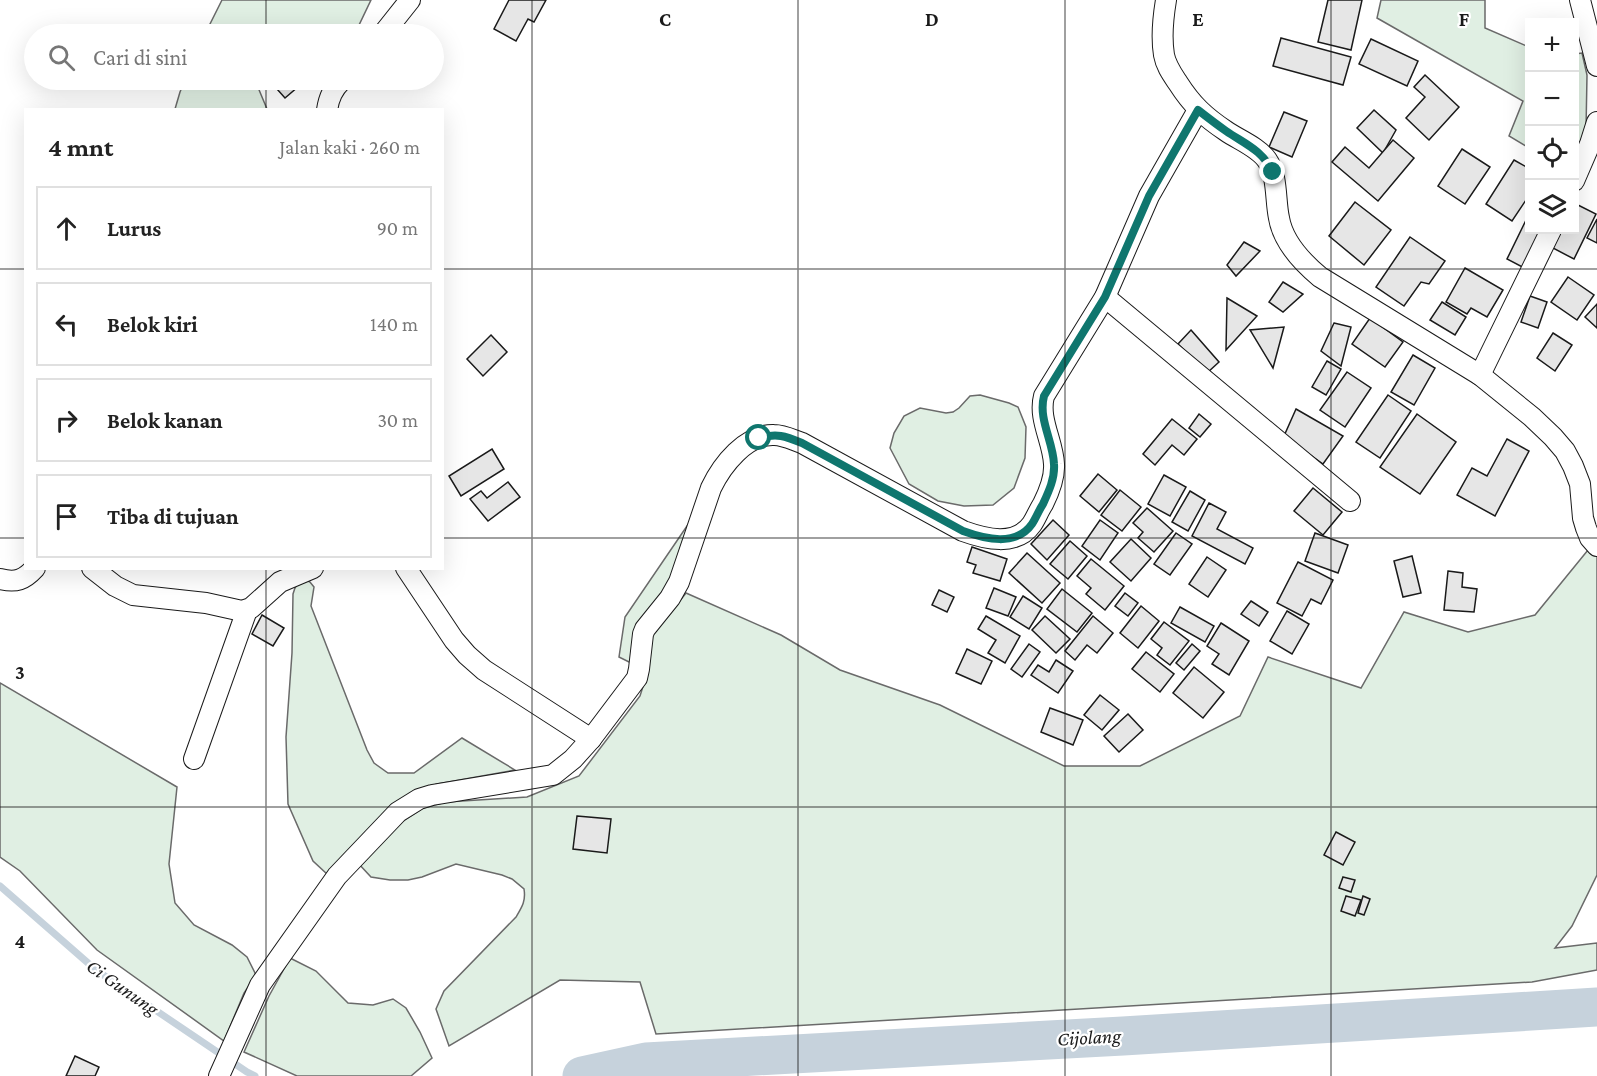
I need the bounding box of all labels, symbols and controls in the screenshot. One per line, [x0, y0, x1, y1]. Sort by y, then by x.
text: C [659, 8, 671, 30]
text: D [925, 8, 939, 30]
text: E [1192, 8, 1204, 30]
text: F [1459, 8, 1470, 30]
map controls [1525, 18, 1579, 234]
button: + [1525, 18, 1579, 72]
search box [24, 24, 444, 90]
icon: search [45, 41, 78, 74]
text: Cari di sini [93, 45, 187, 70]
button: − [1525, 72, 1579, 126]
button: locate [1525, 126, 1579, 180]
text: 4 mnt [48, 133, 113, 162]
text: Jalan kaki · 260 m [279, 136, 420, 158]
route end [1259, 158, 1285, 184]
button: layers [1525, 180, 1579, 234]
icon: ahead [50, 212, 83, 245]
text: Lurus [107, 216, 161, 241]
text: 90 m [377, 217, 418, 239]
icon: left [50, 308, 83, 341]
text: Belok kiri [107, 312, 198, 337]
text: 140 m [370, 313, 418, 335]
icon: right [50, 404, 83, 437]
text: Belok kanan [107, 408, 223, 433]
text: 30 m [377, 409, 418, 431]
route start [745, 424, 771, 450]
icon: arrive [50, 500, 83, 533]
text: Tiba di tujuan [107, 504, 239, 529]
text: 3 [15, 661, 25, 683]
text: 4 [15, 930, 26, 952]
water label: Ci Gunung [82, 954, 164, 1021]
water label: Cijolang [1056, 1024, 1123, 1051]

